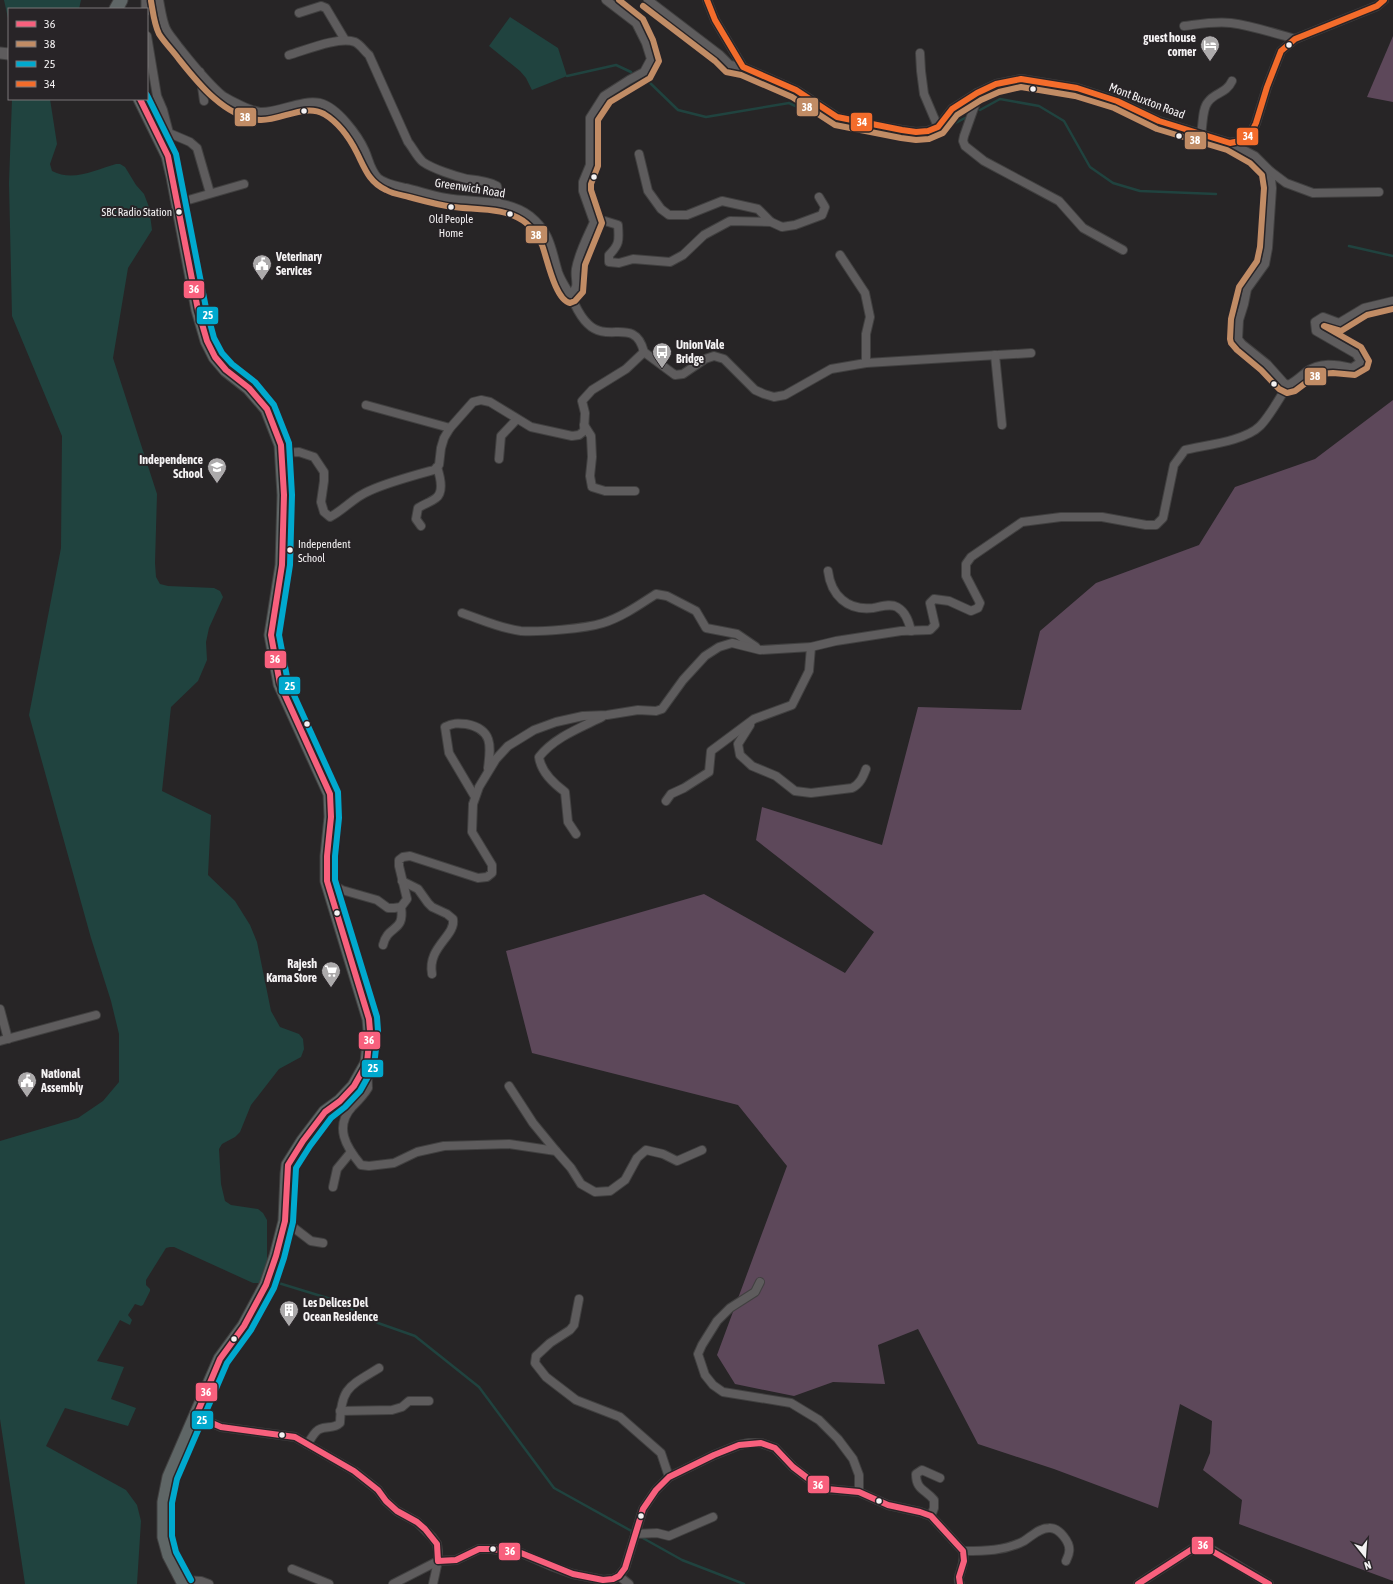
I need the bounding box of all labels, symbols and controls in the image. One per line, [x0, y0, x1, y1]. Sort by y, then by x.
legend [8, 8, 148, 100]
text: 36 [44, 17, 56, 31]
place label: guest house corner [1143, 31, 1197, 59]
hotel icon: guest house corner [1199, 34, 1221, 62]
text: 38 [44, 37, 56, 51]
unlabelled marker [1284, 40, 1294, 50]
text: 25 [44, 57, 55, 71]
text: 34 [44, 77, 56, 91]
street label: Mont Buxton Road [1107, 80, 1187, 122]
unlabelled marker [1028, 84, 1038, 94]
line badge: 38 [796, 97, 819, 117]
text: 38 [802, 101, 812, 113]
unlabelled marker [299, 106, 309, 116]
line badge: 38 [234, 107, 257, 127]
text: 38 [240, 111, 250, 123]
line badge: 34 [850, 112, 873, 132]
text: 34 [857, 116, 867, 128]
line badge: 34 [1236, 127, 1259, 146]
text: 34 [1243, 130, 1253, 142]
unlabelled marker [1174, 131, 1184, 141]
line badge: 38 [1184, 131, 1207, 150]
text: 38 [1190, 134, 1200, 146]
unlabelled marker [589, 172, 599, 182]
street label: Greenwich Road [434, 176, 506, 200]
marker: Old People Home [446, 202, 456, 212]
place label: SBC Radio Station [102, 206, 172, 218]
marker: SBC Radio Station [174, 207, 184, 217]
unlabelled marker [505, 209, 515, 219]
place label: Old People Home [429, 213, 473, 239]
line badge: 38 [525, 225, 548, 244]
text: 38 [531, 229, 541, 241]
place label: Veterinary Services [275, 250, 322, 278]
public building icon: Veterinary Services [251, 253, 273, 281]
line badge: 36 [183, 280, 205, 299]
text: 36 [189, 283, 199, 295]
line badge: 25 [196, 306, 219, 325]
text: 25 [203, 309, 213, 321]
place label: Union Vale Bridge [676, 338, 725, 366]
bus stop icon: Union Vale Bridge [651, 341, 673, 369]
line badge: 38 [1304, 367, 1327, 386]
text: 38 [1310, 370, 1320, 382]
unlabelled marker [1269, 379, 1279, 389]
place label: Independence School [139, 453, 204, 481]
school or university icon: Independence School [206, 456, 228, 484]
place label: Independent School [298, 538, 351, 564]
marker: Independent School [285, 545, 295, 555]
line badge: 36 [264, 650, 287, 669]
text: 36 [270, 653, 280, 665]
line badge: 25 [278, 676, 301, 695]
text: 25 [285, 680, 295, 692]
unlabelled marker [302, 719, 312, 729]
unlabelled marker [332, 908, 342, 918]
place label: Rajesh Karna Store [266, 957, 318, 985]
supermarket icon: Rajesh Karna Store [320, 960, 342, 988]
line badge: 36 [358, 1031, 381, 1050]
text: 36 [364, 1034, 374, 1046]
line badge: 25 [361, 1059, 384, 1078]
text: 25 [368, 1062, 378, 1074]
place label: National Assembly [40, 1067, 83, 1095]
public building icon: National Assembly [16, 1070, 38, 1098]
place label: Les Delices Del Ocean Residence [303, 1296, 379, 1324]
building icon: Les Delices Del Ocean Residence [278, 1299, 300, 1327]
unlabelled marker [229, 1334, 239, 1344]
line badge: 36 [195, 1382, 218, 1402]
text: 36 [201, 1386, 211, 1398]
line badge: 25 [191, 1410, 214, 1430]
text: 25 [197, 1414, 207, 1426]
unlabelled marker [277, 1430, 287, 1440]
line badge: 36 [807, 1475, 830, 1494]
text: 36 [813, 1479, 823, 1491]
unlabelled marker [874, 1496, 884, 1506]
unlabelled marker [636, 1511, 646, 1521]
line badge: 36 [1191, 1536, 1214, 1555]
north arrow [1345, 1536, 1385, 1576]
text: 36 [1198, 1539, 1208, 1551]
line badge: 36 [498, 1542, 521, 1561]
unlabelled marker [488, 1544, 498, 1554]
text: 36 [505, 1545, 515, 1557]
text: N [1363, 1559, 1373, 1572]

